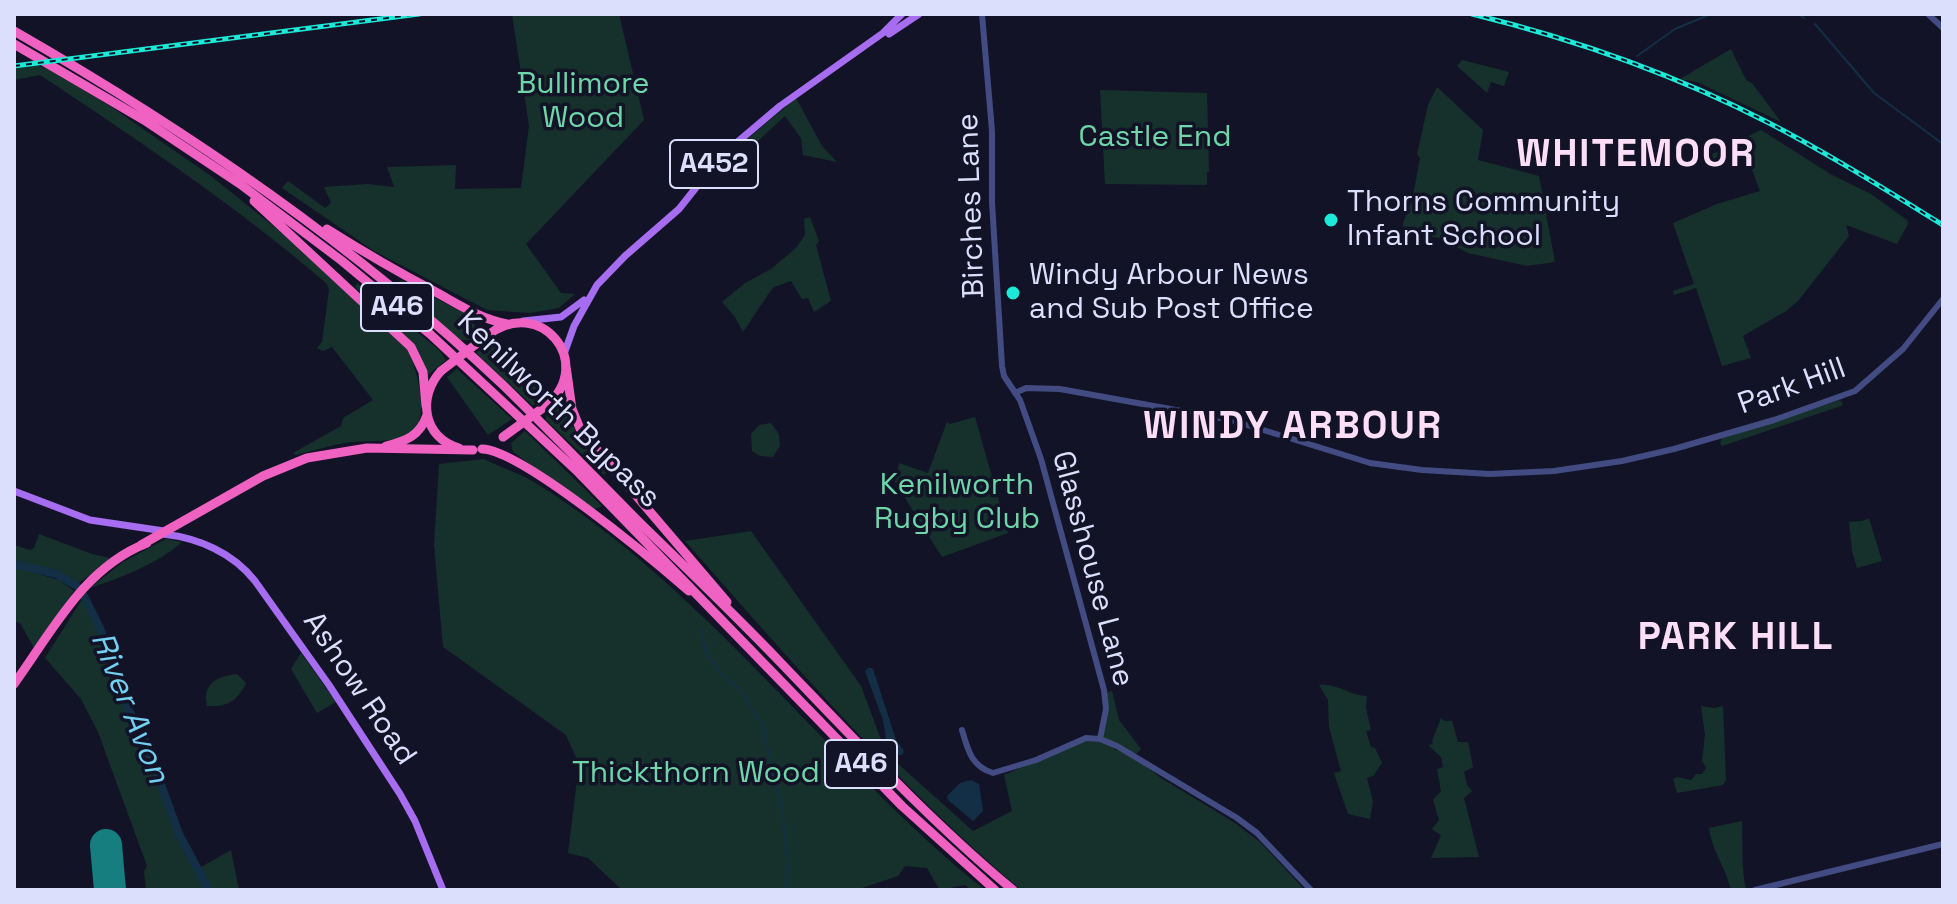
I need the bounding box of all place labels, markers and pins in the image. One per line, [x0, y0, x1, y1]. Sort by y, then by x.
place label: Thorns Community Infant School [1347, 185, 1620, 256]
marker: Thorns Community Infant School [1322, 211, 1340, 229]
place label: Windy Arbour News and Sub Post Office [1029, 258, 1314, 328]
marker: Windy Arbour News and Sub Post Office [1004, 284, 1022, 302]

